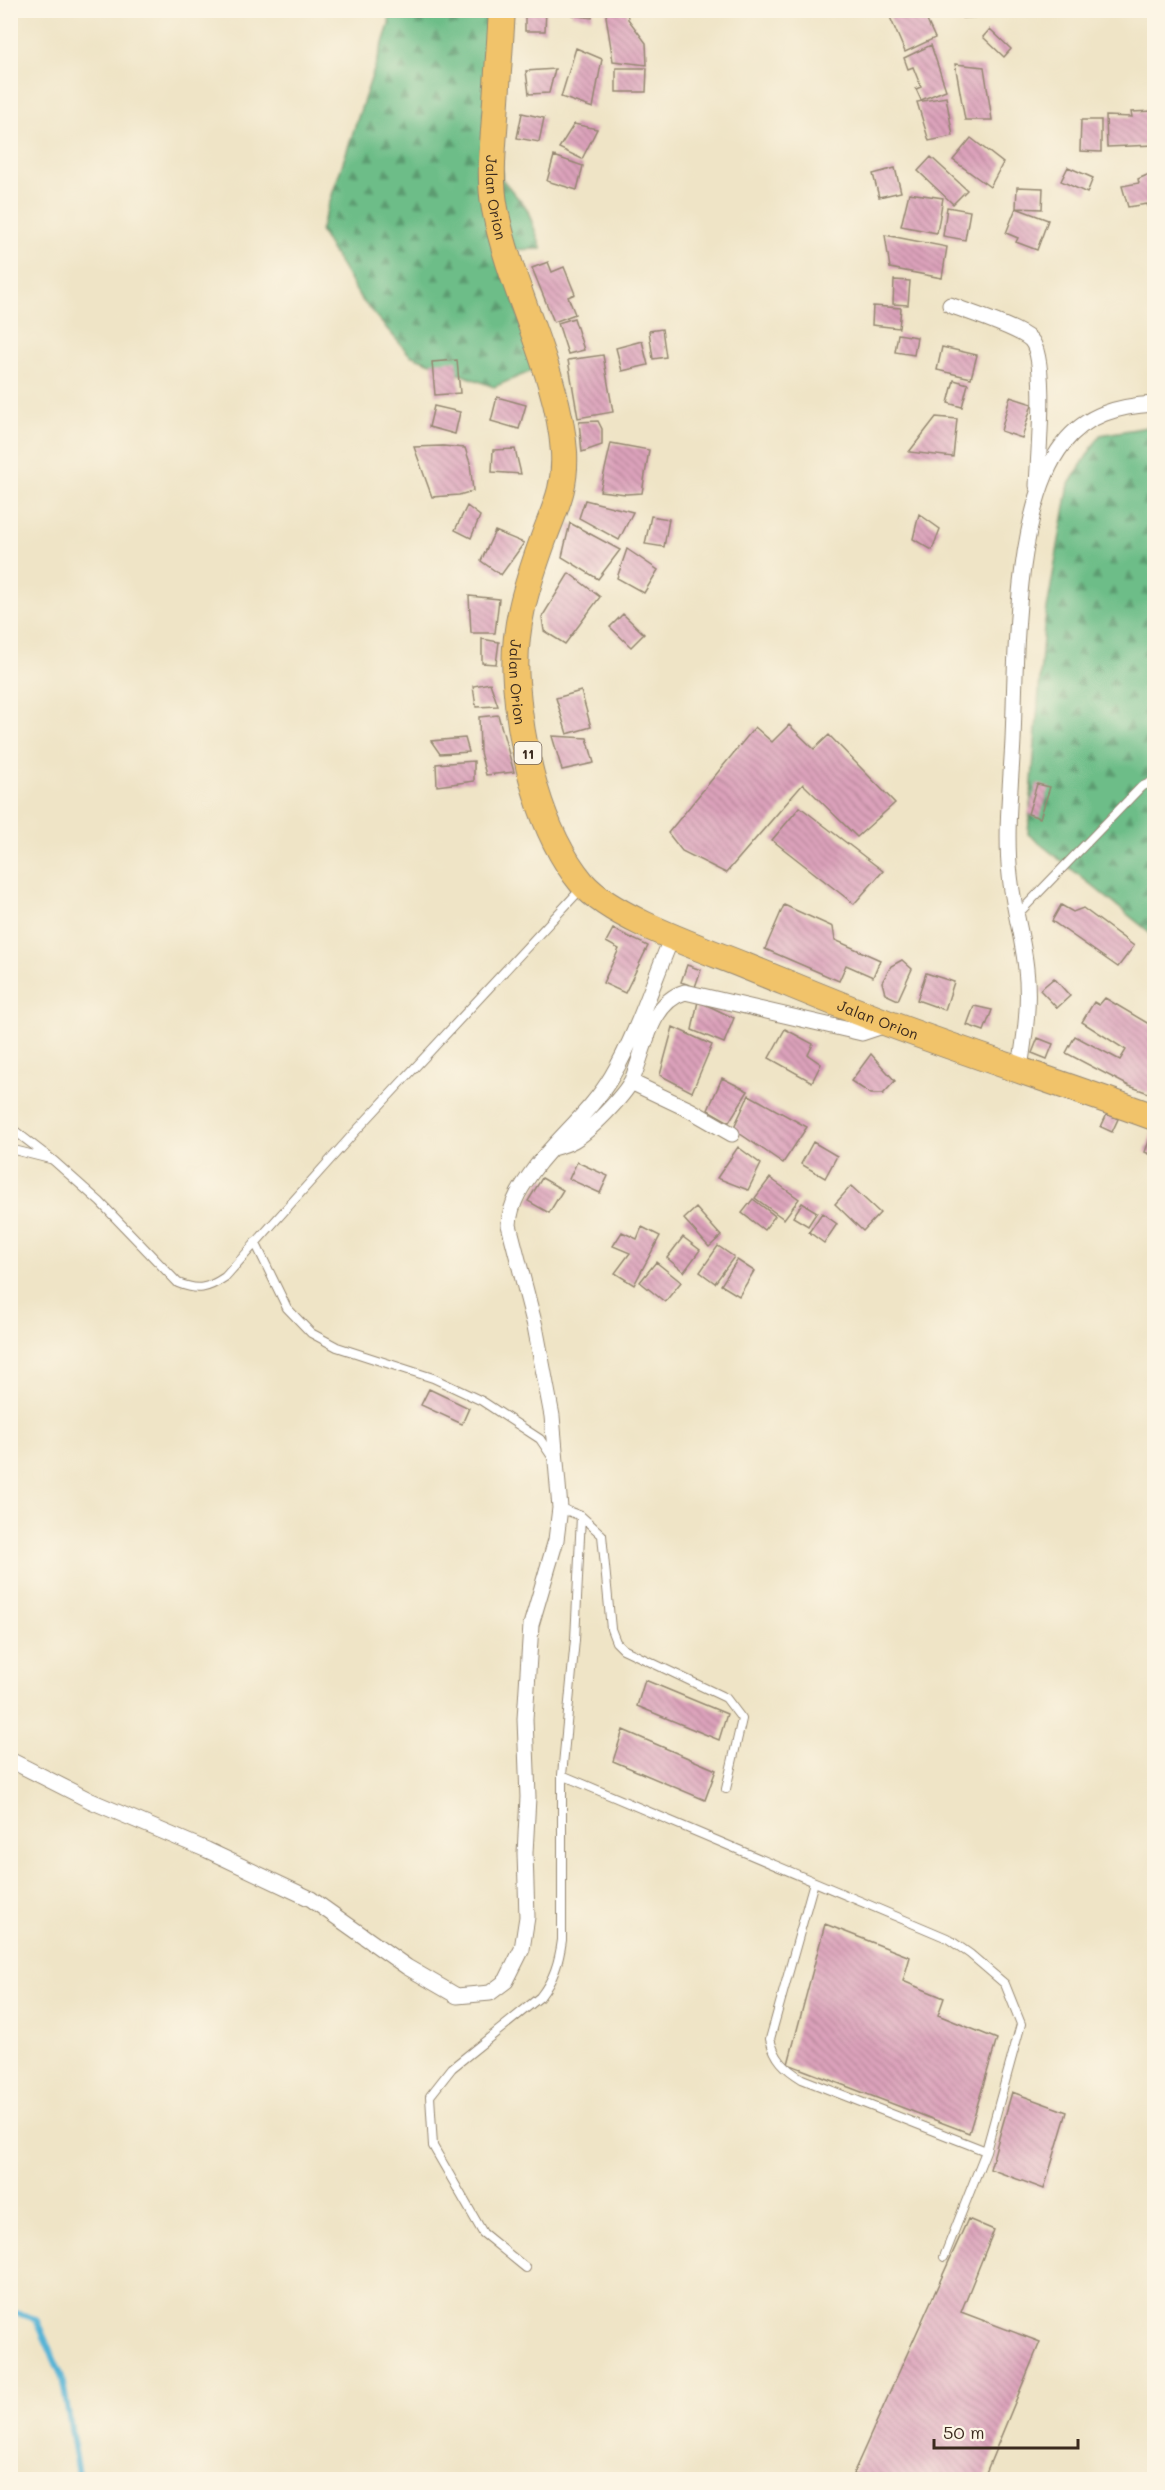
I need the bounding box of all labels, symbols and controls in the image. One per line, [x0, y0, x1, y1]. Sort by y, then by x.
street label: Jalan Orion [482, 155, 512, 242]
street label: Jalan Orion [505, 639, 531, 726]
road number: 11 [514, 742, 542, 764]
street label: Jalan Orion [835, 995, 921, 1044]
scale bar [934, 2412, 1078, 2450]
text: 50 m [943, 2420, 985, 2444]

